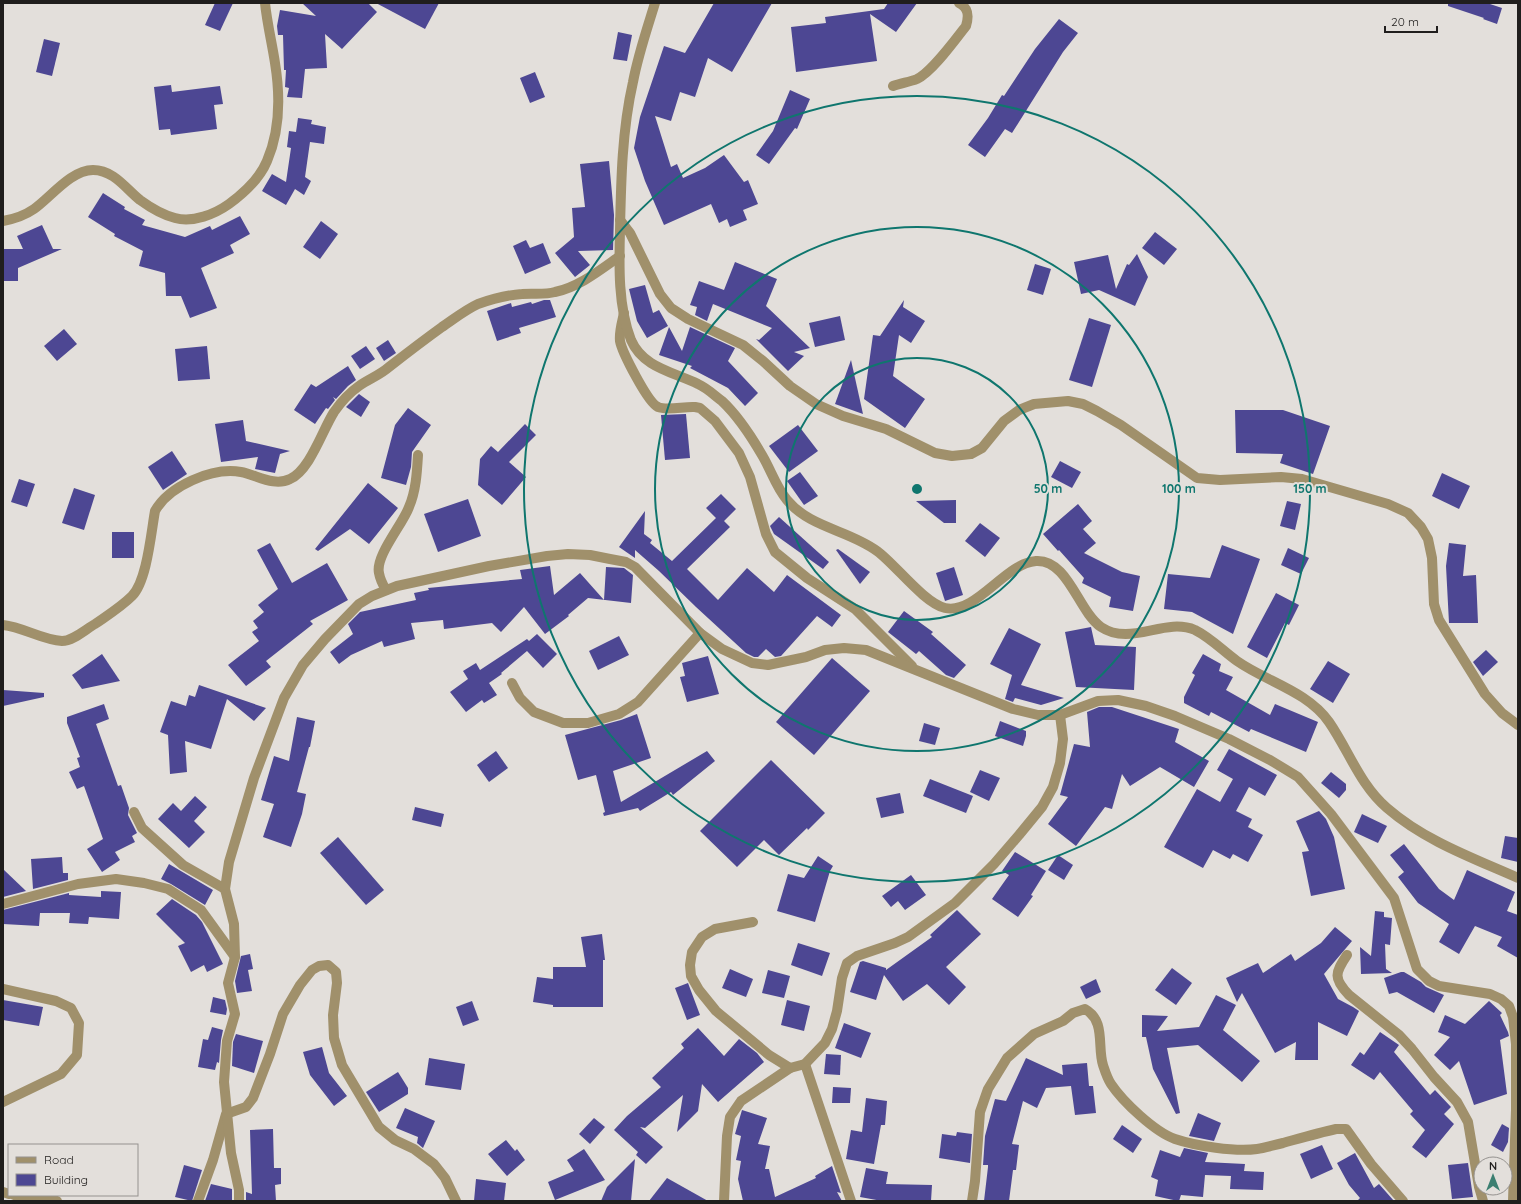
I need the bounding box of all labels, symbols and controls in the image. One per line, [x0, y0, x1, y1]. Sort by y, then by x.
scale bar [1385, 8, 1437, 34]
text: 20 m [1391, 14, 1419, 29]
text: 50 m [1034, 481, 1062, 496]
text: 100 m [1162, 481, 1196, 496]
text: 150 m [1293, 481, 1327, 496]
centre of rings [910, 482, 924, 496]
legend [8, 1144, 138, 1196]
text: Road [44, 1152, 74, 1167]
north arrow [1473, 1156, 1513, 1196]
text: N [1489, 1159, 1497, 1173]
text: Building [44, 1172, 88, 1187]

